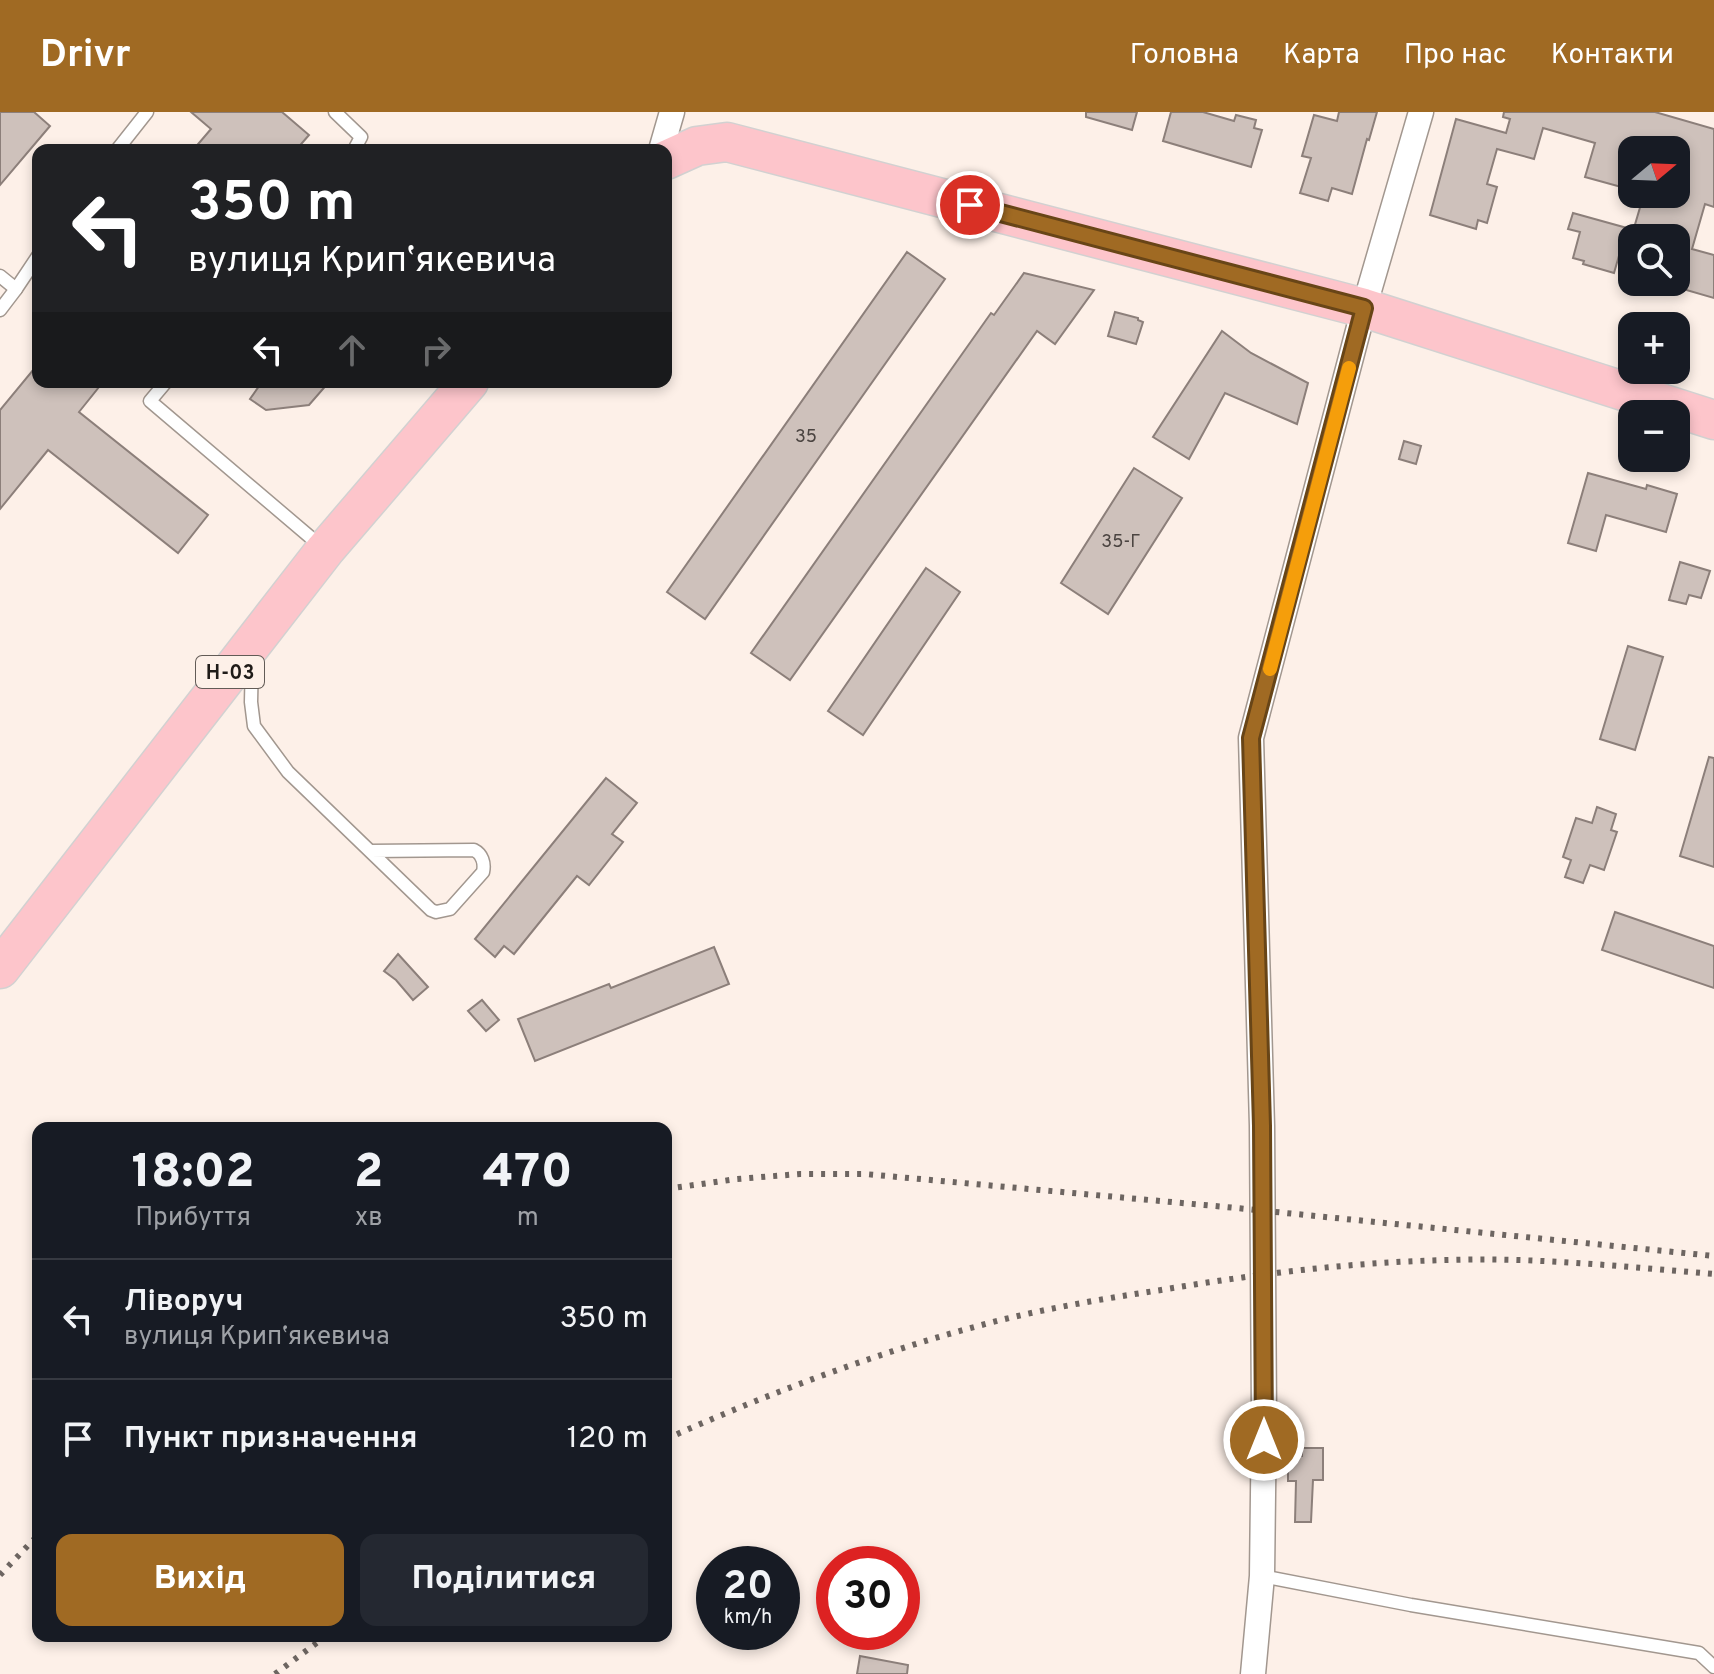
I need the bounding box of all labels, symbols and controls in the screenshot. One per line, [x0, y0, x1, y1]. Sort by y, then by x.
text: Drivr [40, 32, 131, 81]
text: Головна [1130, 38, 1239, 74]
text: Карта [1283, 38, 1360, 74]
text: Про нас [1404, 38, 1507, 74]
text: Контакти [1551, 38, 1674, 74]
north arrow [1618, 136, 1690, 208]
map controls [1618, 136, 1690, 472]
text: 350 m [188, 170, 356, 240]
pin [936, 171, 1004, 239]
icon: left [56, 176, 160, 280]
icon: arrive [948, 183, 992, 227]
button: search [1618, 224, 1690, 296]
text: вулиця Крипʼякевича [188, 239, 556, 285]
button: + [1618, 312, 1690, 384]
icon: left [246, 328, 290, 372]
icon: ahead [330, 328, 374, 372]
icon: right [414, 328, 458, 372]
button: − [1618, 400, 1690, 472]
house number: 35 [795, 426, 817, 449]
house number: 35-Г [1101, 531, 1141, 554]
road number: Н-03 [196, 656, 264, 688]
text: 18:02 [131, 1144, 255, 1204]
text: 2 [354, 1144, 383, 1204]
text: 470 [483, 1144, 573, 1204]
text: Прибуття [135, 1202, 251, 1235]
text: хв [355, 1202, 383, 1235]
text: m [517, 1202, 539, 1235]
text: Ліворуч [124, 1284, 243, 1321]
icon: left [56, 1297, 100, 1341]
text: 350 m [560, 1301, 648, 1338]
text: вулиця Крипʼякевича [124, 1321, 390, 1354]
position arrow [1222, 1398, 1306, 1482]
icon: arrive [56, 1417, 100, 1461]
text: Пункт призначення [124, 1421, 417, 1458]
text: 120 m [567, 1421, 648, 1458]
button: Вихід [56, 1534, 344, 1626]
button: Поділитися [360, 1534, 648, 1626]
speed limit sign: 30 [816, 1546, 920, 1650]
text: 20 [723, 1563, 773, 1613]
text: km/h [724, 1605, 772, 1631]

